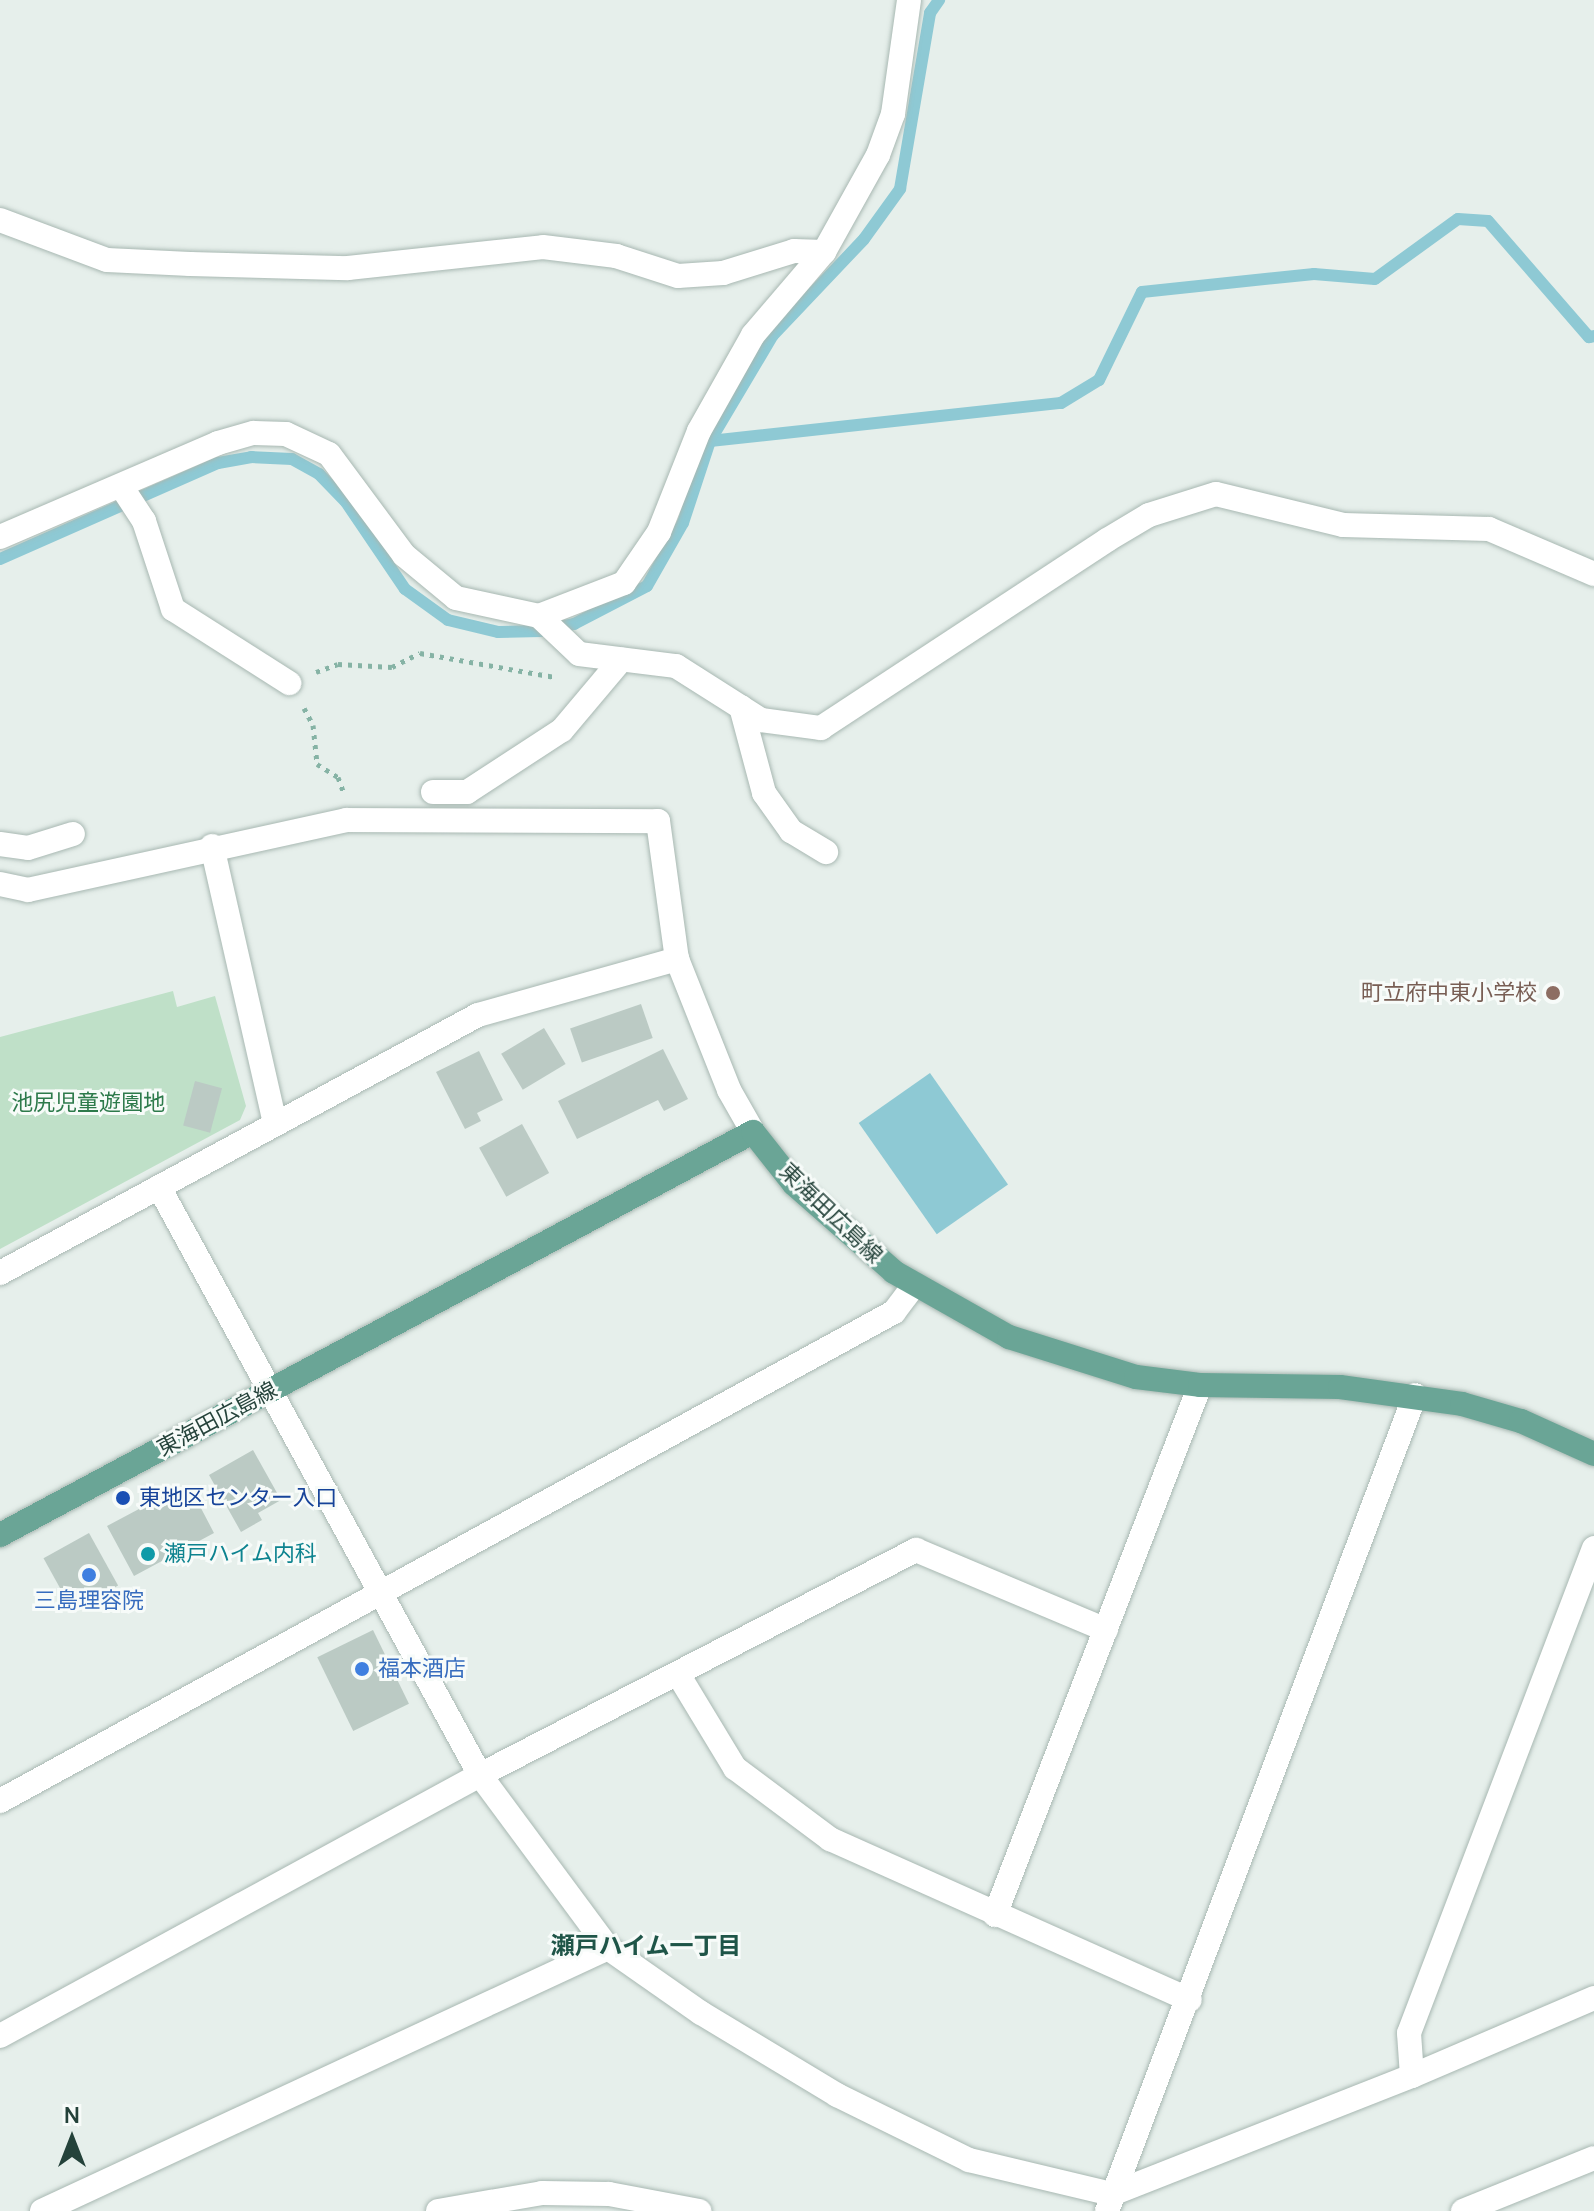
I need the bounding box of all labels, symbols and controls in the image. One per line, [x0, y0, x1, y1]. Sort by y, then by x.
place label: 町立府中東小学校 [1361, 980, 1537, 1006]
marker: 町立府中東小学校 [1544, 984, 1562, 1002]
park label: 池尻児童遊園地 [11, 1090, 165, 1116]
street label: 東海田広島線 [774, 1158, 888, 1268]
street label: 東海田広島線 [153, 1376, 281, 1462]
place label: 東地区センター入口 [139, 1485, 337, 1511]
marker: 東地区センター入口 [114, 1489, 132, 1507]
place label: 瀬戸ハイム内科 [164, 1541, 318, 1567]
marker: 瀬戸ハイム内科 [139, 1545, 157, 1563]
marker: 三島理容院 [80, 1566, 98, 1584]
place label: 三島理容院 [34, 1588, 144, 1614]
place label: 福本酒店 [378, 1656, 466, 1682]
marker: 福本酒店 [353, 1660, 371, 1678]
district label: 瀬戸ハイム一丁目 [550, 1931, 742, 1959]
north arrow [32, 2099, 112, 2179]
text: N [64, 2100, 80, 2130]

